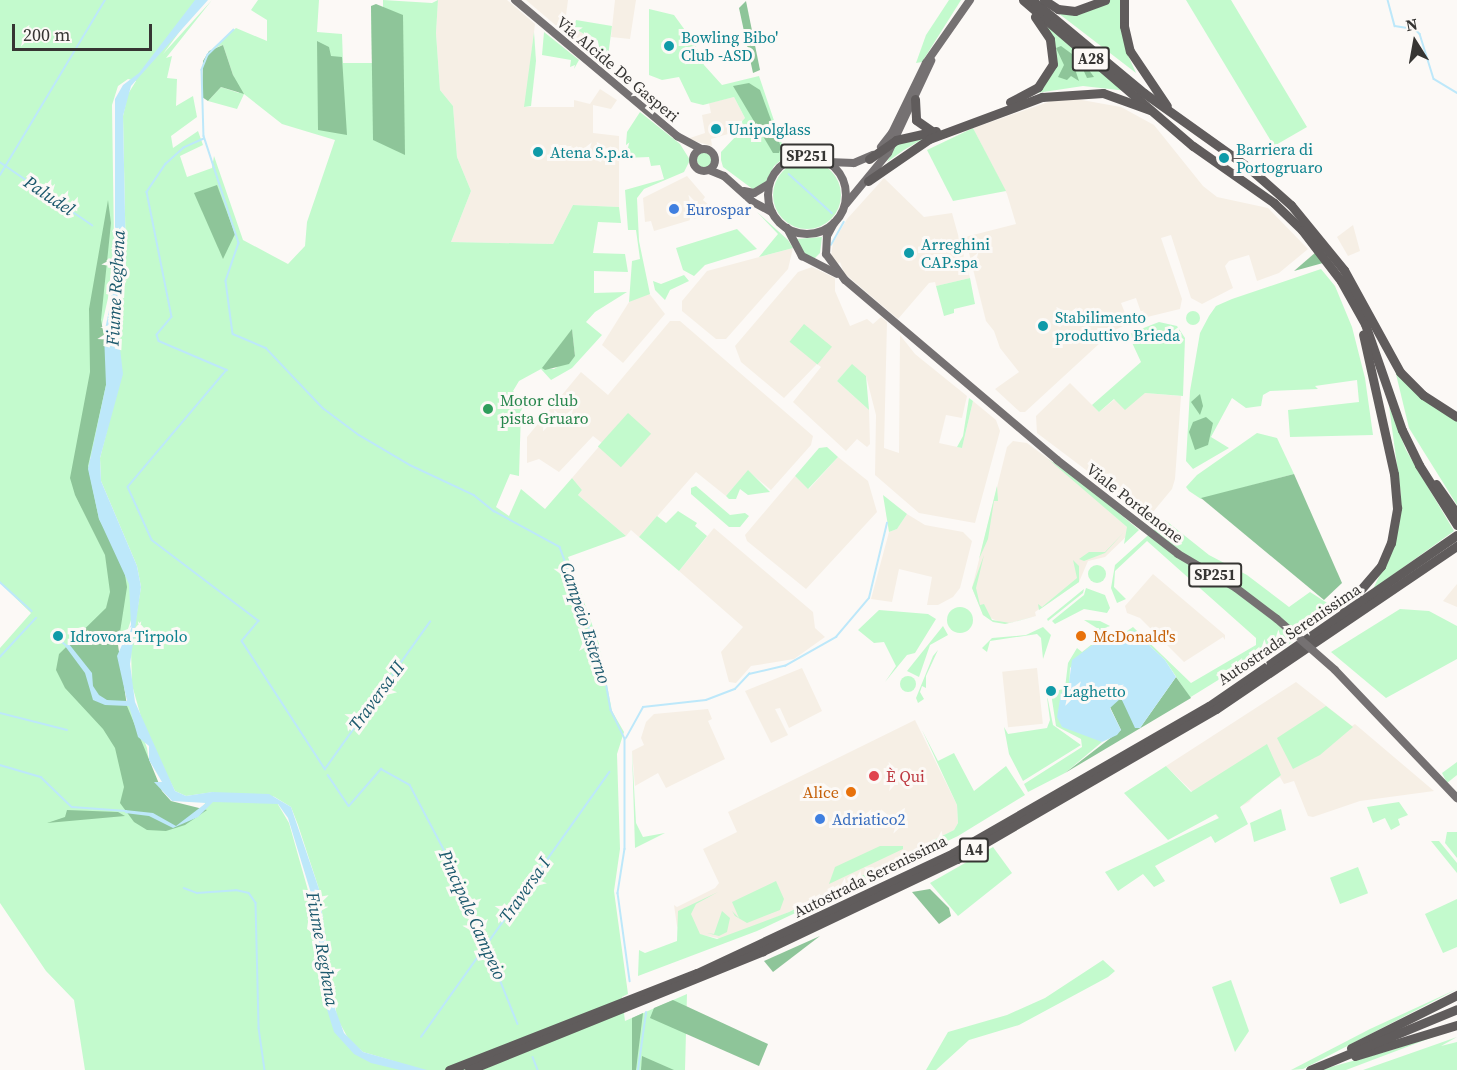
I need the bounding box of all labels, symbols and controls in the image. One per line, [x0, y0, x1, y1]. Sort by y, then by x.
scale bar [15, 12, 154, 50]
street label: Via Alcide De Gasperi [553, 12, 683, 126]
north arrow [1385, 12, 1445, 72]
text: N [1404, 12, 1419, 36]
text: 200 m [23, 22, 70, 47]
place label: Bowling Bibo' Club -ASD [681, 27, 778, 65]
marker: Bowling Bibo' Club -ASD [662, 39, 676, 53]
road number: A28 [1072, 47, 1110, 71]
place label: Unipolglass [728, 119, 811, 139]
marker: Unipolglass [709, 122, 723, 136]
place label: Barriera di Portogruaro [1236, 139, 1323, 177]
place label: Atena S.p.a. [550, 142, 634, 162]
road number: SP251 [780, 144, 834, 168]
marker: Atena S.p.a. [531, 145, 545, 159]
marker: Barriera di Portogruaro [1217, 151, 1231, 165]
water label: Paludel [20, 171, 78, 221]
place label: Eurospar [686, 199, 751, 219]
marker: Eurospar [667, 202, 681, 216]
water label: Fiume Reghena [102, 230, 130, 346]
place label: Arreghini CAP.spa [921, 234, 990, 272]
marker: Arreghini CAP.spa [902, 246, 916, 260]
place label: Stabilimento produttivo Brieda [1055, 307, 1180, 345]
marker: Stabilimento produttivo Brieda [1036, 319, 1050, 333]
place label: Motor club pista Gruaro [500, 390, 589, 428]
marker: Motor club pista Gruaro [481, 402, 495, 416]
street label: Viale Pordenone [1083, 459, 1187, 547]
water label: Campeio Esterno [555, 560, 615, 686]
road number: SP251 [1188, 563, 1242, 587]
street label: Autostrada Serenissima [1214, 579, 1364, 689]
place label: Idrovora Tirpolo [70, 626, 188, 646]
place label: McDonald's [1093, 626, 1176, 646]
marker: Idrovora Tirpolo [51, 629, 65, 643]
marker: McDonald's [1074, 629, 1088, 643]
water label: Traversa II [345, 657, 409, 735]
place label: Laghetto [1063, 681, 1126, 701]
marker: Laghetto [1044, 684, 1058, 698]
place label: È Qui [886, 766, 925, 786]
marker: È Qui [867, 769, 881, 783]
place label: Alice [803, 782, 839, 802]
marker: Alice [844, 785, 858, 799]
place label: Adriatico2 [832, 809, 906, 829]
marker: Adriatico2 [813, 812, 827, 826]
street label: Autostrada Serenissima [790, 831, 950, 921]
road number: A4 [958, 838, 990, 862]
water label: Pincipale Campeio [434, 847, 510, 983]
water label: Traversa I [495, 853, 555, 927]
water label: Fiume Reghena [301, 890, 343, 1008]

